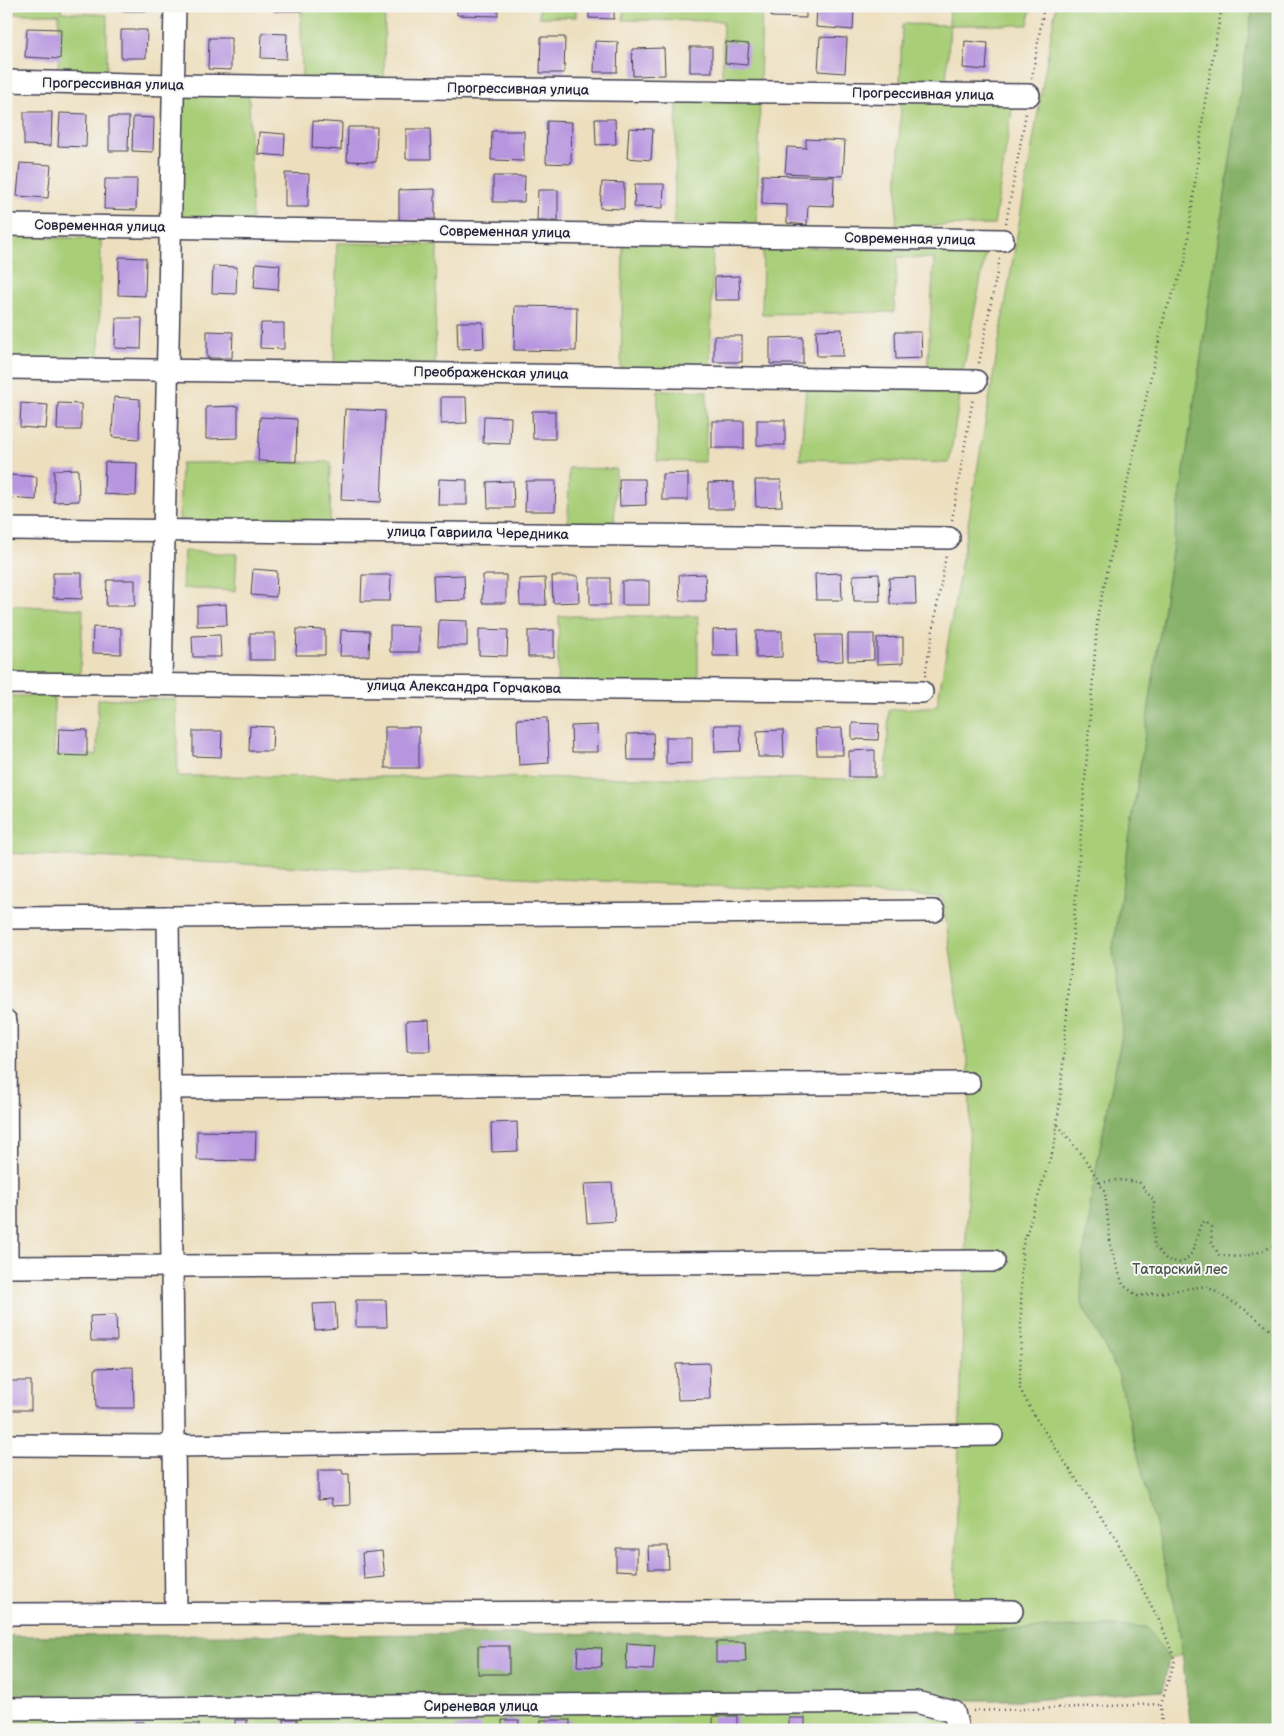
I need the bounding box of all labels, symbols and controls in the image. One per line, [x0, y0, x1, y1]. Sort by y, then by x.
street label: Прогрессивная улица [42, 74, 185, 94]
street label: Прогрессивная улица [447, 79, 590, 99]
street label: Прогрессивная улица [852, 84, 995, 104]
street label: Современная улица [34, 216, 166, 236]
street label: Современная улица [439, 222, 571, 242]
street label: Современная улица [844, 229, 976, 249]
street label: Преображенская улица [413, 363, 570, 383]
street label: улица Гавриила Чередника [387, 523, 570, 543]
street label: улица Александра Горчакова [367, 677, 562, 697]
park label: Татарский лес [1132, 1261, 1228, 1278]
street label: Сиреневая улица [424, 1698, 539, 1715]

